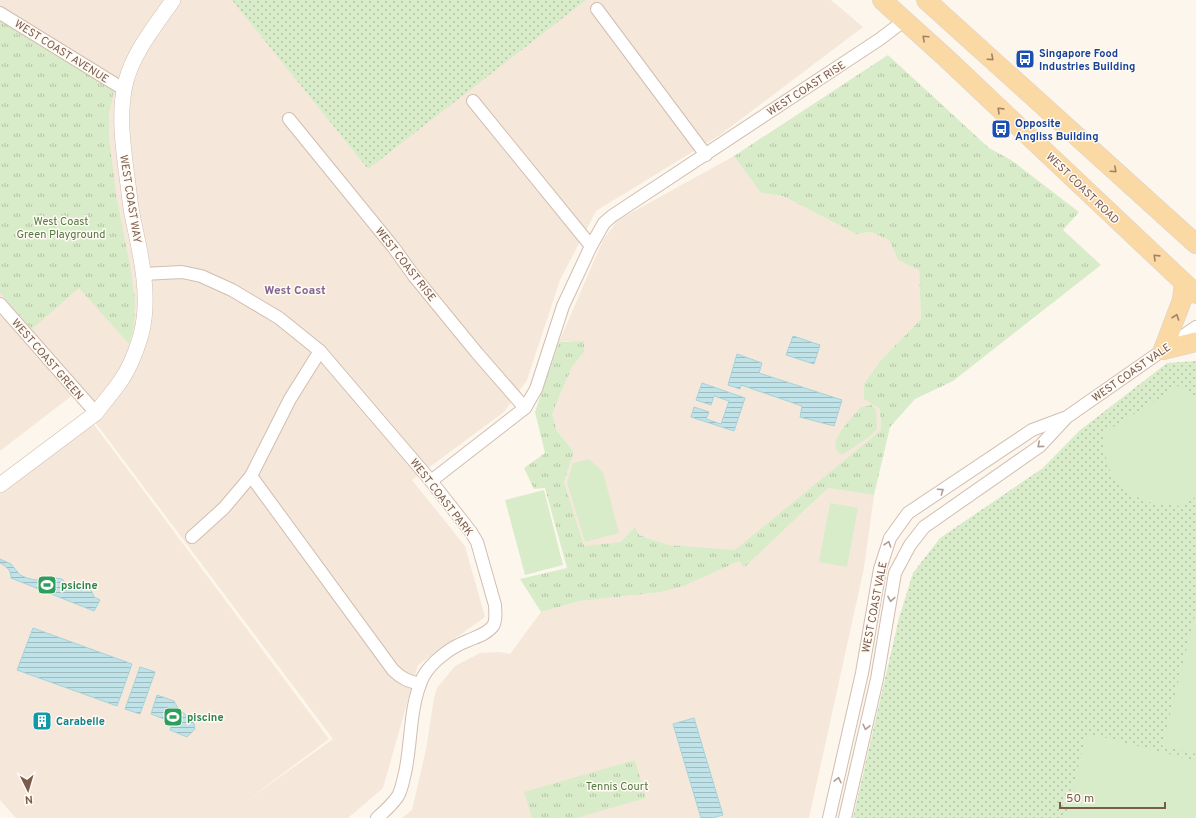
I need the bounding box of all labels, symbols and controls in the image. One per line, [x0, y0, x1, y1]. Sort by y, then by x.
street label: WEST COAST AVENUE [12, 17, 111, 87]
one-way arrow [922, 36, 930, 43]
place label: Singapore Food Industries Building [1039, 47, 1135, 74]
bus stop icon: Singapore Food Industries Building [1014, 48, 1036, 70]
one-way arrow [986, 53, 994, 60]
street label: WEST COAST RISE [765, 58, 848, 119]
one-way arrow [997, 107, 1005, 114]
place label: Opposite Angliss Building [1015, 117, 1099, 144]
bus stop icon: Opposite Angliss Building [990, 118, 1012, 140]
street label: WEST COAST ROAD [1043, 150, 1122, 227]
street label: WEST COAST WAY [116, 154, 144, 244]
one-way arrow [1109, 165, 1117, 173]
park label: West Coast Green Playground [16, 215, 106, 242]
street label: WEST COAST RISE [372, 225, 439, 305]
one-way arrow [1153, 255, 1160, 262]
district label: West Coast [264, 283, 326, 299]
one-way arrow [1171, 314, 1180, 321]
street label: WEST COAST GREEN [8, 316, 86, 403]
street label: WEST COAST VALE [1090, 340, 1174, 405]
one-way arrow [1037, 440, 1045, 448]
street label: WEST COAST PARK [407, 456, 476, 539]
one-way arrow [936, 489, 943, 496]
one-way arrow [884, 540, 892, 547]
street label: WEST COAST VALE [859, 560, 891, 654]
sports icon: psicine [36, 574, 58, 596]
place label: psicine [61, 579, 98, 593]
one-way arrow [887, 596, 896, 602]
sports icon: piscine [162, 706, 184, 728]
building icon: Carabelle [31, 710, 53, 732]
place label: piscine [187, 711, 224, 725]
place label: Carabelle [56, 715, 105, 729]
one-way arrow [862, 724, 870, 730]
north arrow [8, 770, 48, 810]
one-way arrow [833, 777, 841, 783]
park label: Tennis Court [586, 780, 648, 794]
scale bar [1060, 784, 1165, 810]
text: 50 m [1066, 791, 1094, 807]
text: N [24, 792, 33, 806]

